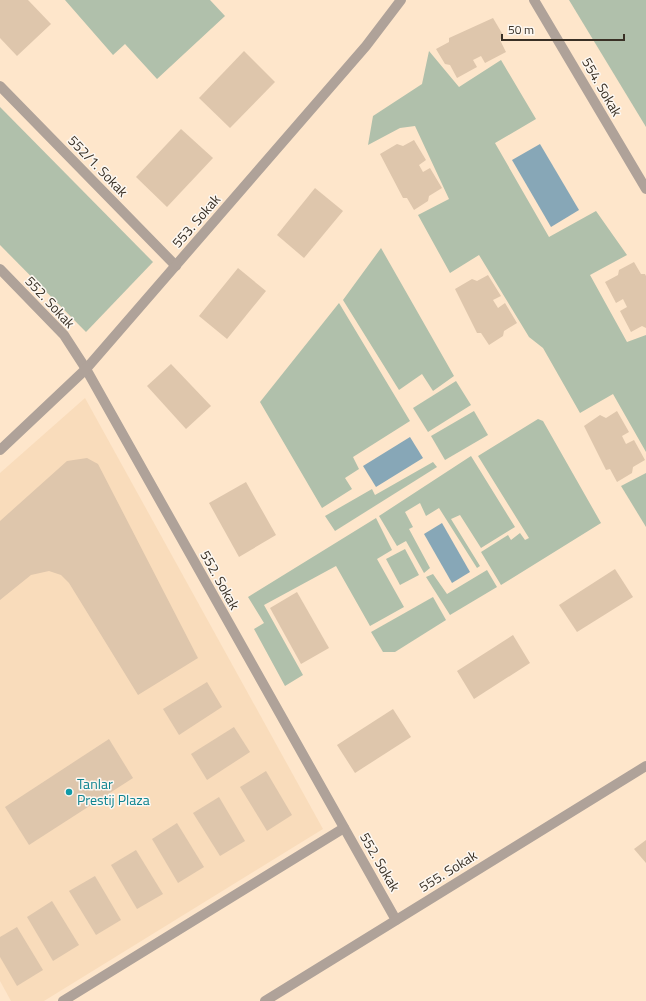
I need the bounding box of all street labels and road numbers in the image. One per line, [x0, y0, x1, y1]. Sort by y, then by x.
street label: 554. Sokak [577, 53, 628, 120]
street label: 552/1. Sokak [64, 130, 133, 201]
street label: 553. Sokak [166, 189, 225, 252]
street label: 552. Sokak [21, 271, 80, 333]
street label: 552. Sokak [195, 546, 246, 614]
street label: 552. Sokak [355, 828, 406, 895]
street label: 555. Sokak [415, 844, 481, 897]

